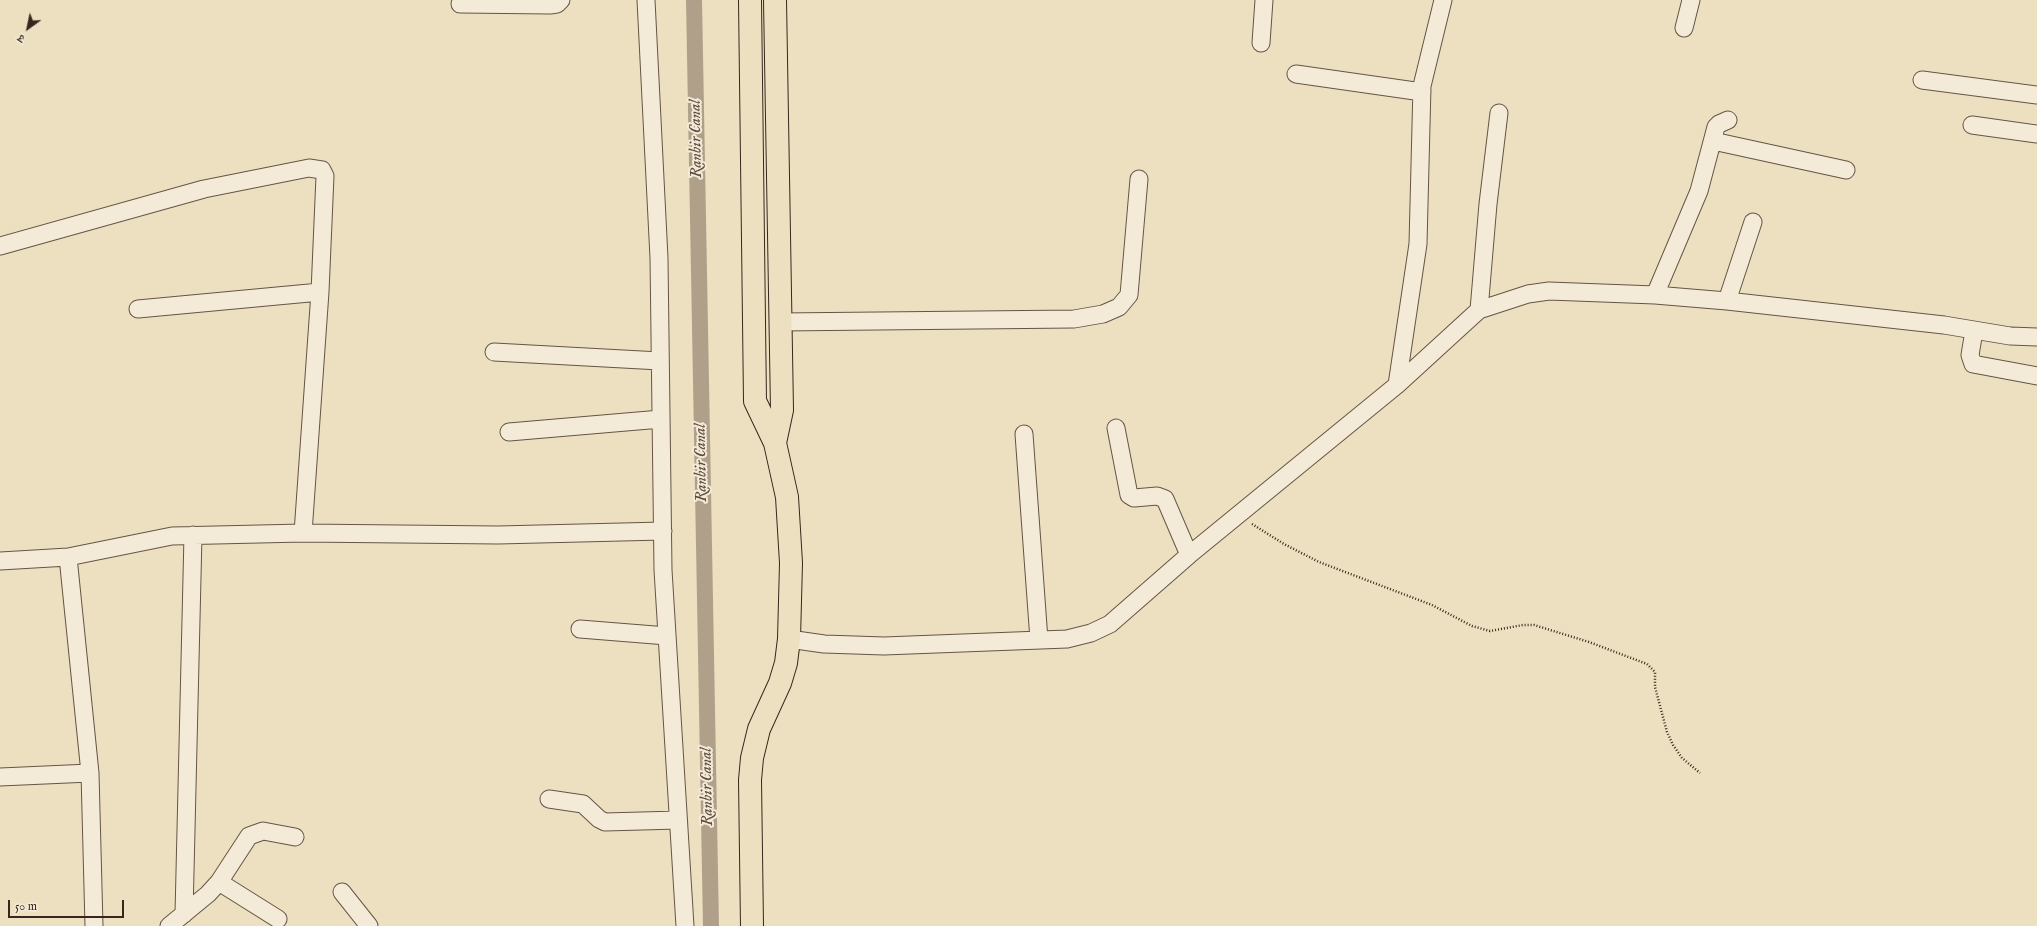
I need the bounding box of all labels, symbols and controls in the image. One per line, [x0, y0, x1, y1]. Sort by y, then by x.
north arrow [8, 8, 48, 48]
text: उ [15, 31, 28, 45]
water label: Ranbir Canal [687, 100, 707, 178]
water label: Ranbir Canal [692, 424, 712, 502]
water label: Ranbir Canal [698, 748, 718, 826]
scale bar [10, 892, 126, 918]
text: 50 m [15, 899, 37, 914]

